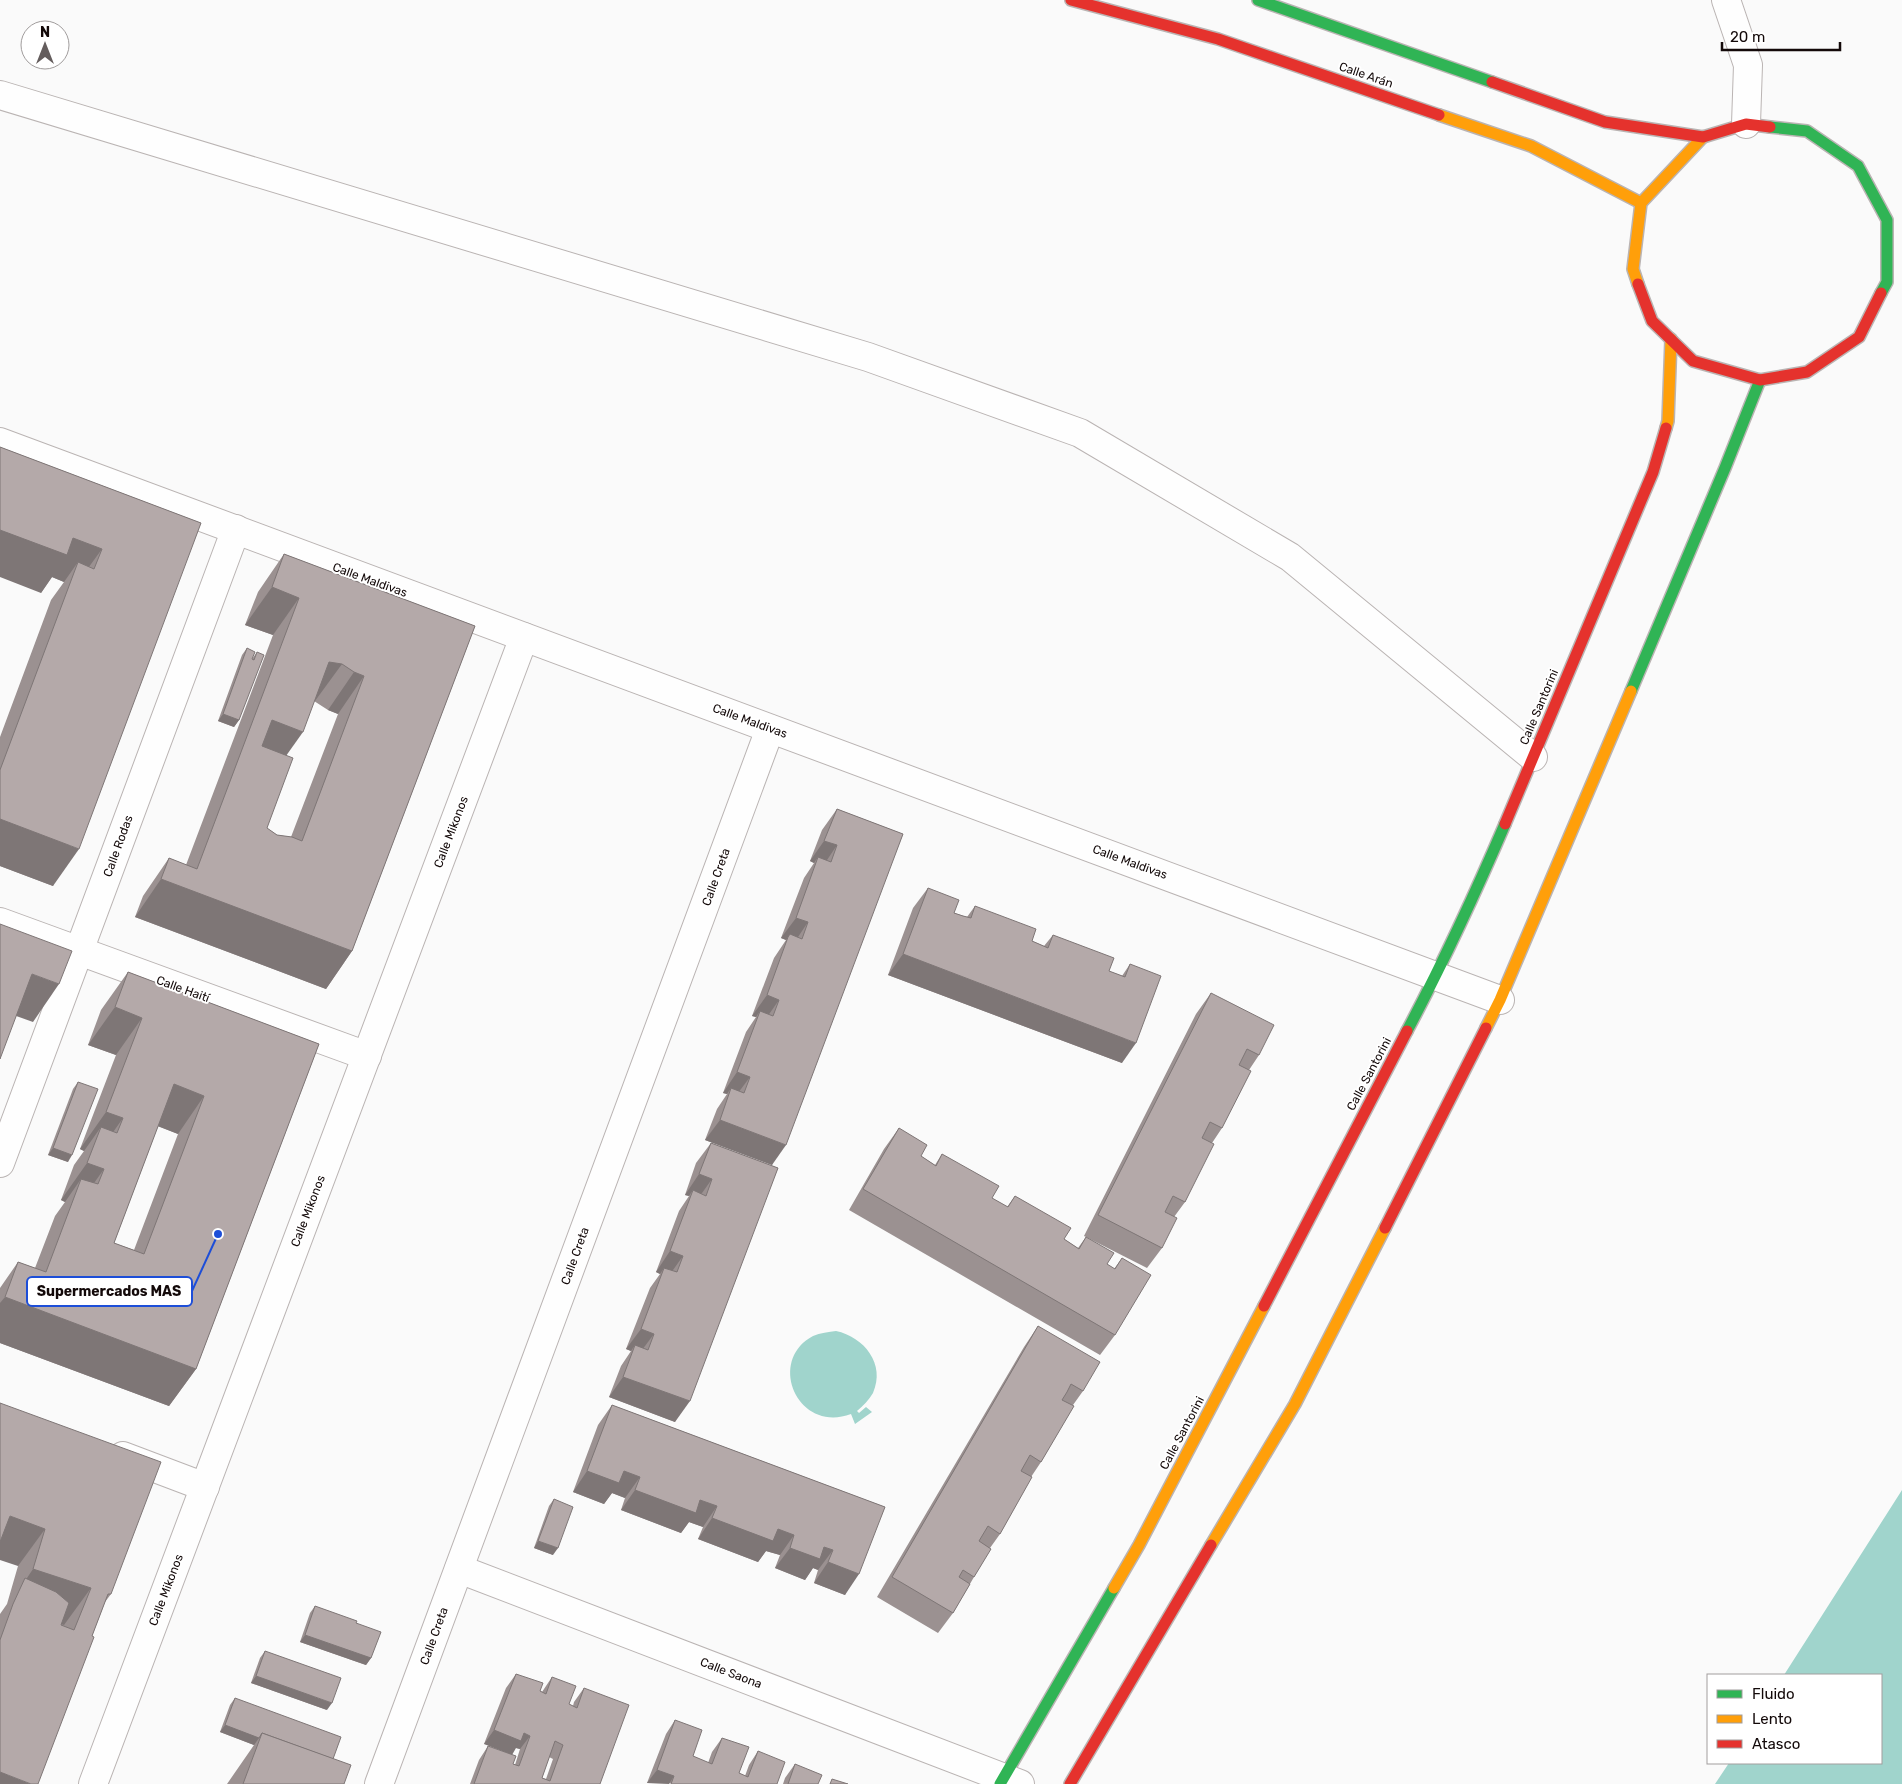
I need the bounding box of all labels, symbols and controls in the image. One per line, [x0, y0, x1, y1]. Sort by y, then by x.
north arrow [20, 20, 70, 70]
scale bar [1722, 20, 1840, 52]
text: N [40, 24, 50, 41]
text: 20 m [1730, 28, 1765, 46]
street label: Calle Arán [1337, 59, 1395, 91]
street label: Calle Maldivas [331, 560, 409, 600]
street label: Calle Santorini [1517, 667, 1561, 747]
street label: Calle Maldivas [711, 701, 789, 741]
street label: Calle Mikonos [431, 794, 471, 870]
street label: Calle Rodas [100, 813, 136, 879]
street label: Calle Maldivas [1091, 842, 1169, 882]
street label: Calle Creta [699, 846, 733, 908]
street label: Calle Haití [154, 973, 213, 1005]
street label: Calle Santorini [1344, 1035, 1394, 1113]
street label: Calle Mikonos [288, 1173, 328, 1249]
street label: Calle Creta [558, 1225, 592, 1287]
callout: Supermercados MAS [27, 1277, 192, 1306]
text: Supermercados MAS [37, 1283, 181, 1300]
street label: Calle Santorini [1157, 1394, 1207, 1472]
street label: Calle Mikonos [146, 1552, 186, 1628]
street label: Calle Creta [417, 1605, 451, 1667]
street label: Calle Saona [698, 1655, 764, 1691]
legend [1707, 1674, 1882, 1764]
text: Fluido [1752, 1685, 1795, 1703]
text: Lento [1752, 1710, 1792, 1728]
text: Atasco [1752, 1735, 1800, 1753]

